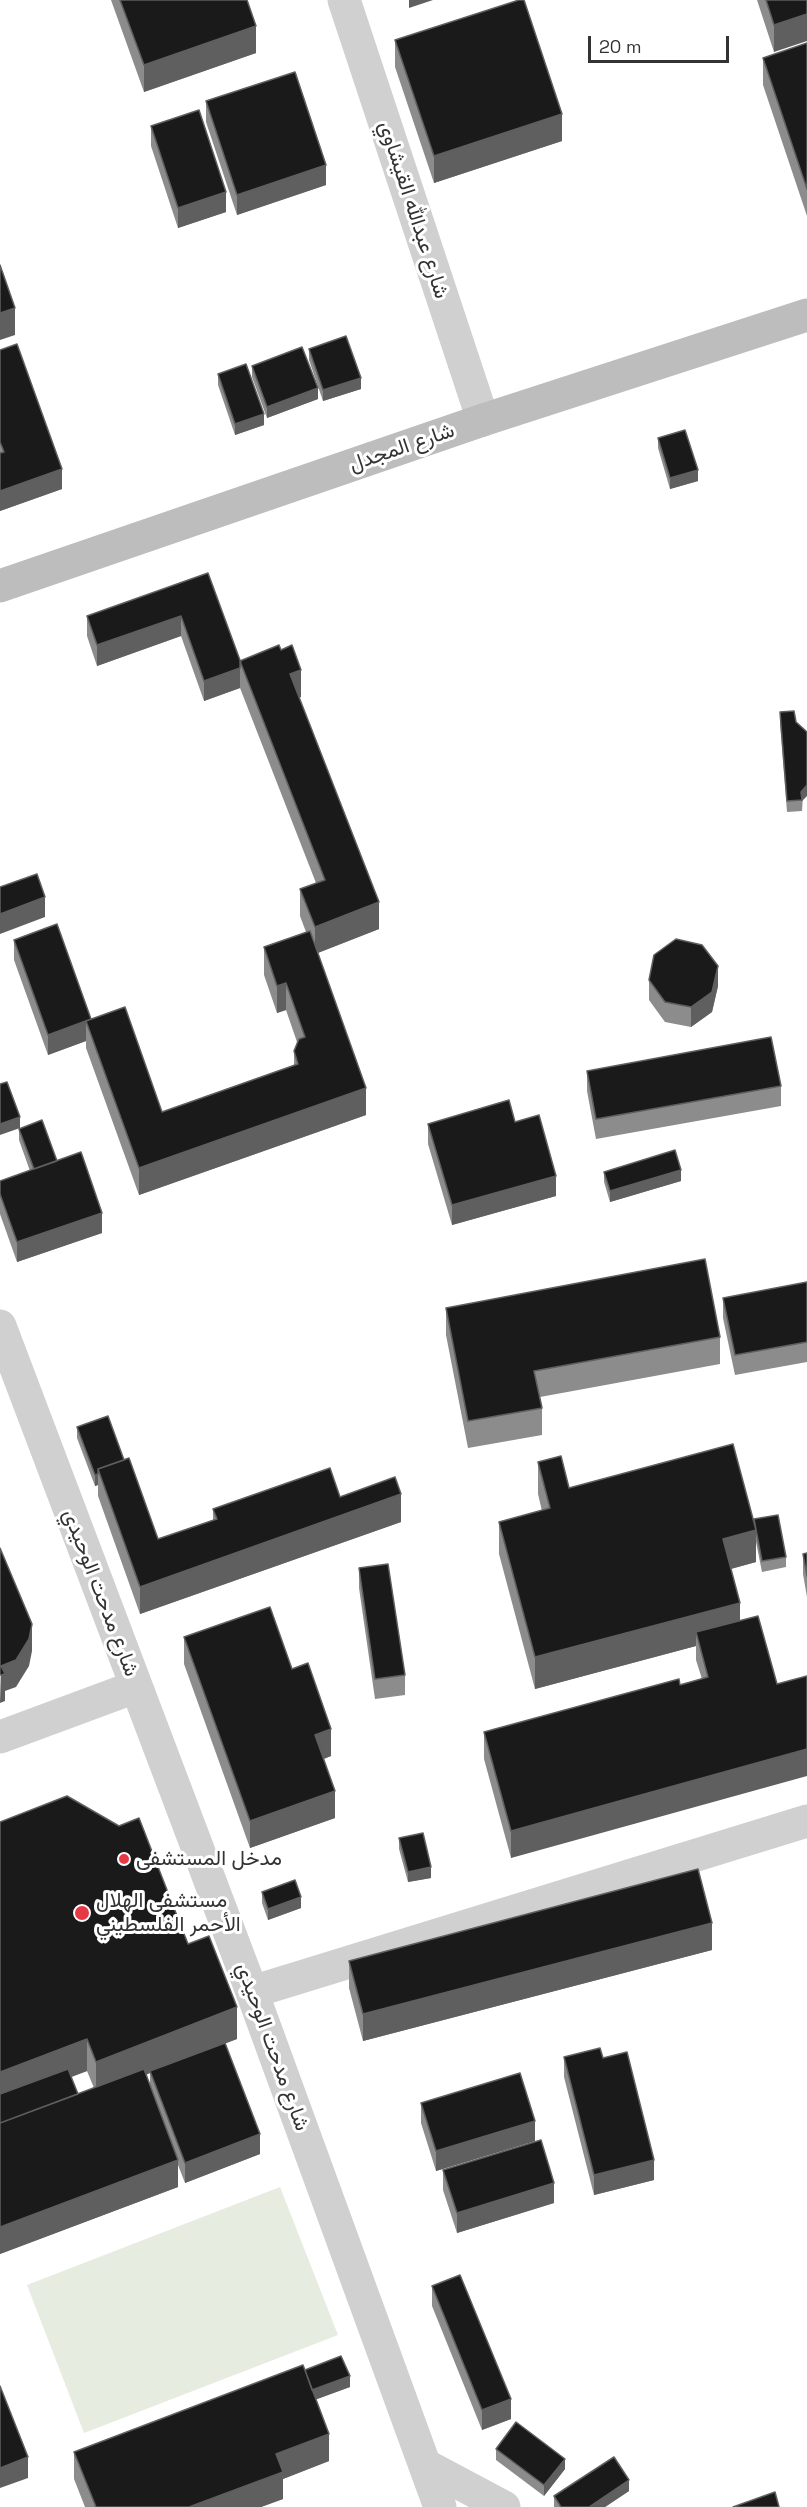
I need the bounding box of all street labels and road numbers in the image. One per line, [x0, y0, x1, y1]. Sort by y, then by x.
street label: شارع عبدالله القيشاوي [372, 118, 454, 302]
street label: شارع المجدل [346, 418, 458, 478]
street label: شارع مدحت الوحيدي [57, 1506, 143, 1680]
street label: شارع مدحت الوحيدي [230, 1960, 314, 2134]

